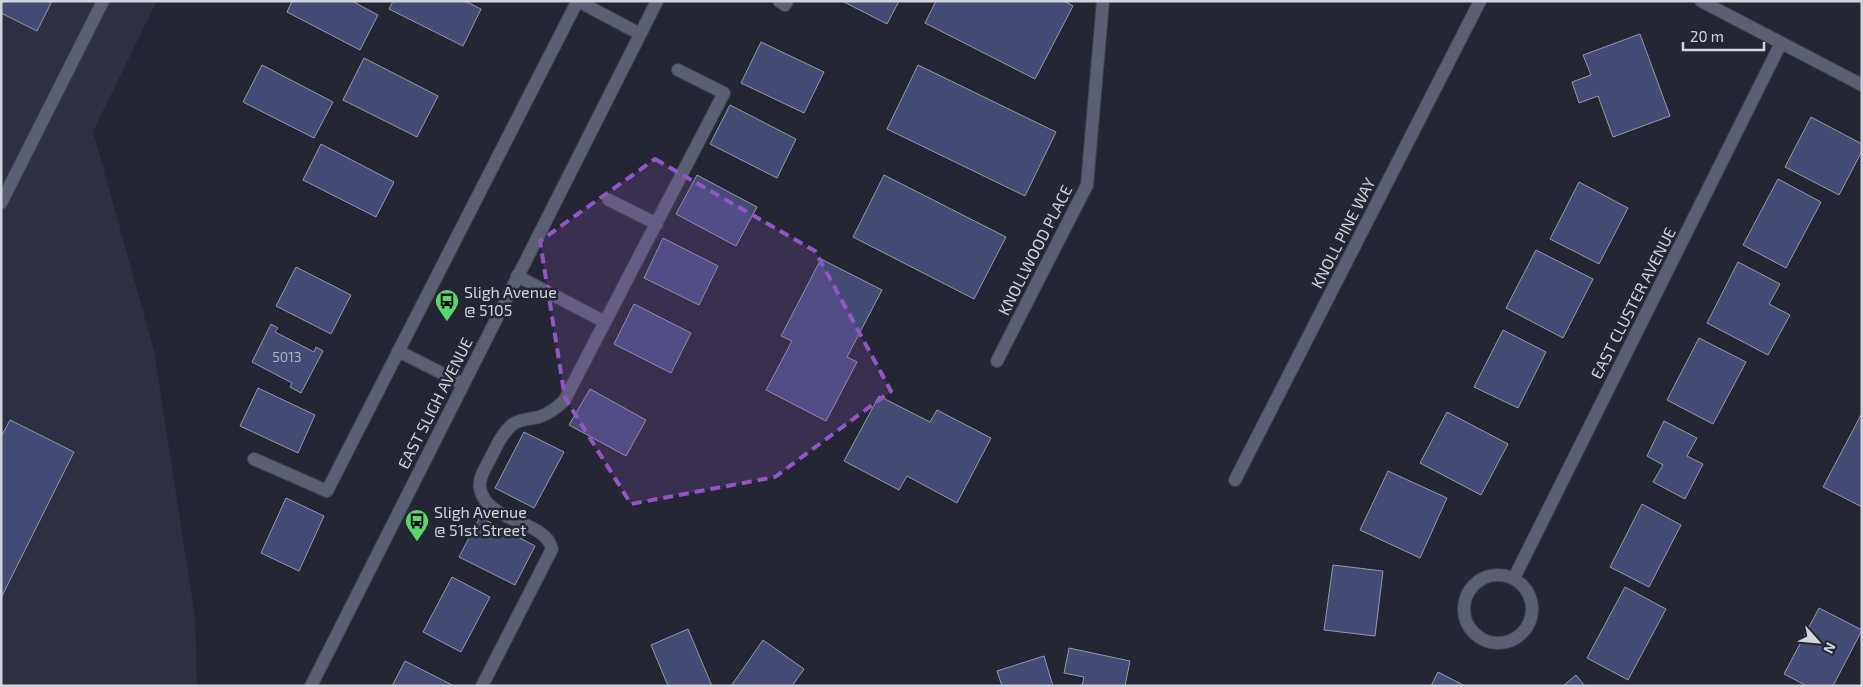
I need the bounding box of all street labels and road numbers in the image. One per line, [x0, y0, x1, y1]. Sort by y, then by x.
street label: KNOLL PINE WAY [1307, 174, 1379, 291]
street label: KNOLLWOOD PLACE [994, 182, 1076, 318]
street label: EAST CLUSTER AVENUE [1586, 224, 1679, 382]
street label: EAST SLIGH AVENUE [393, 334, 476, 472]

